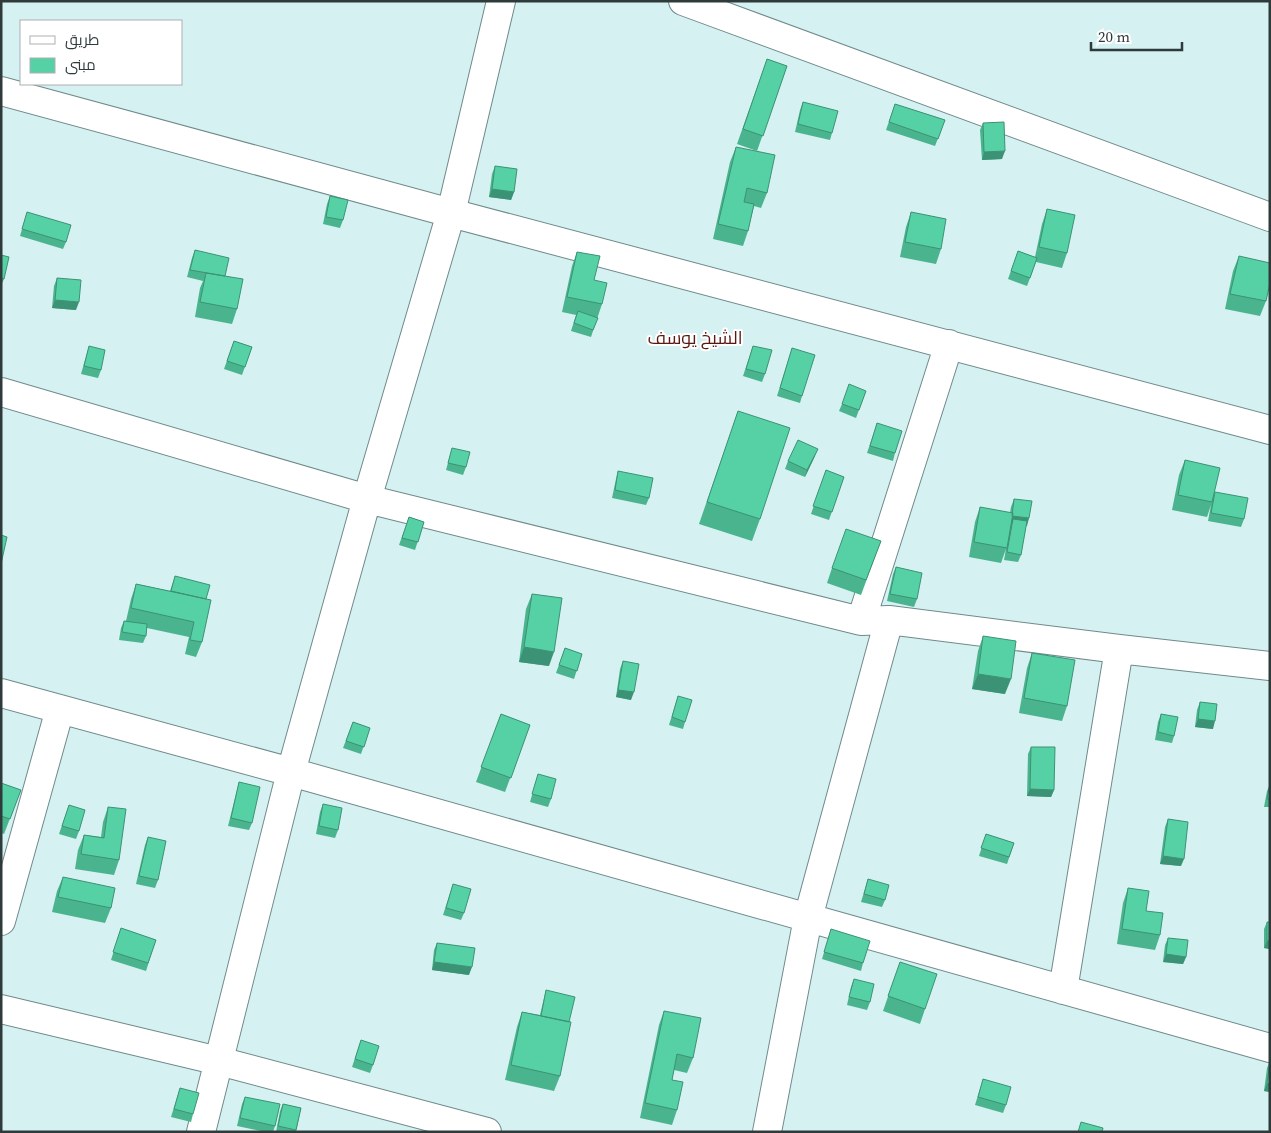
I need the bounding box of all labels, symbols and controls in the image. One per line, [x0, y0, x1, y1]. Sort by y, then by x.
legend [20, 20, 182, 85]
scale bar [1091, 20, 1182, 52]
text: 20 m [1098, 26, 1130, 47]
text: طريق [65, 29, 99, 50]
text: مبنى [65, 54, 96, 75]
district label: الشيخ يوسف [647, 325, 743, 350]

